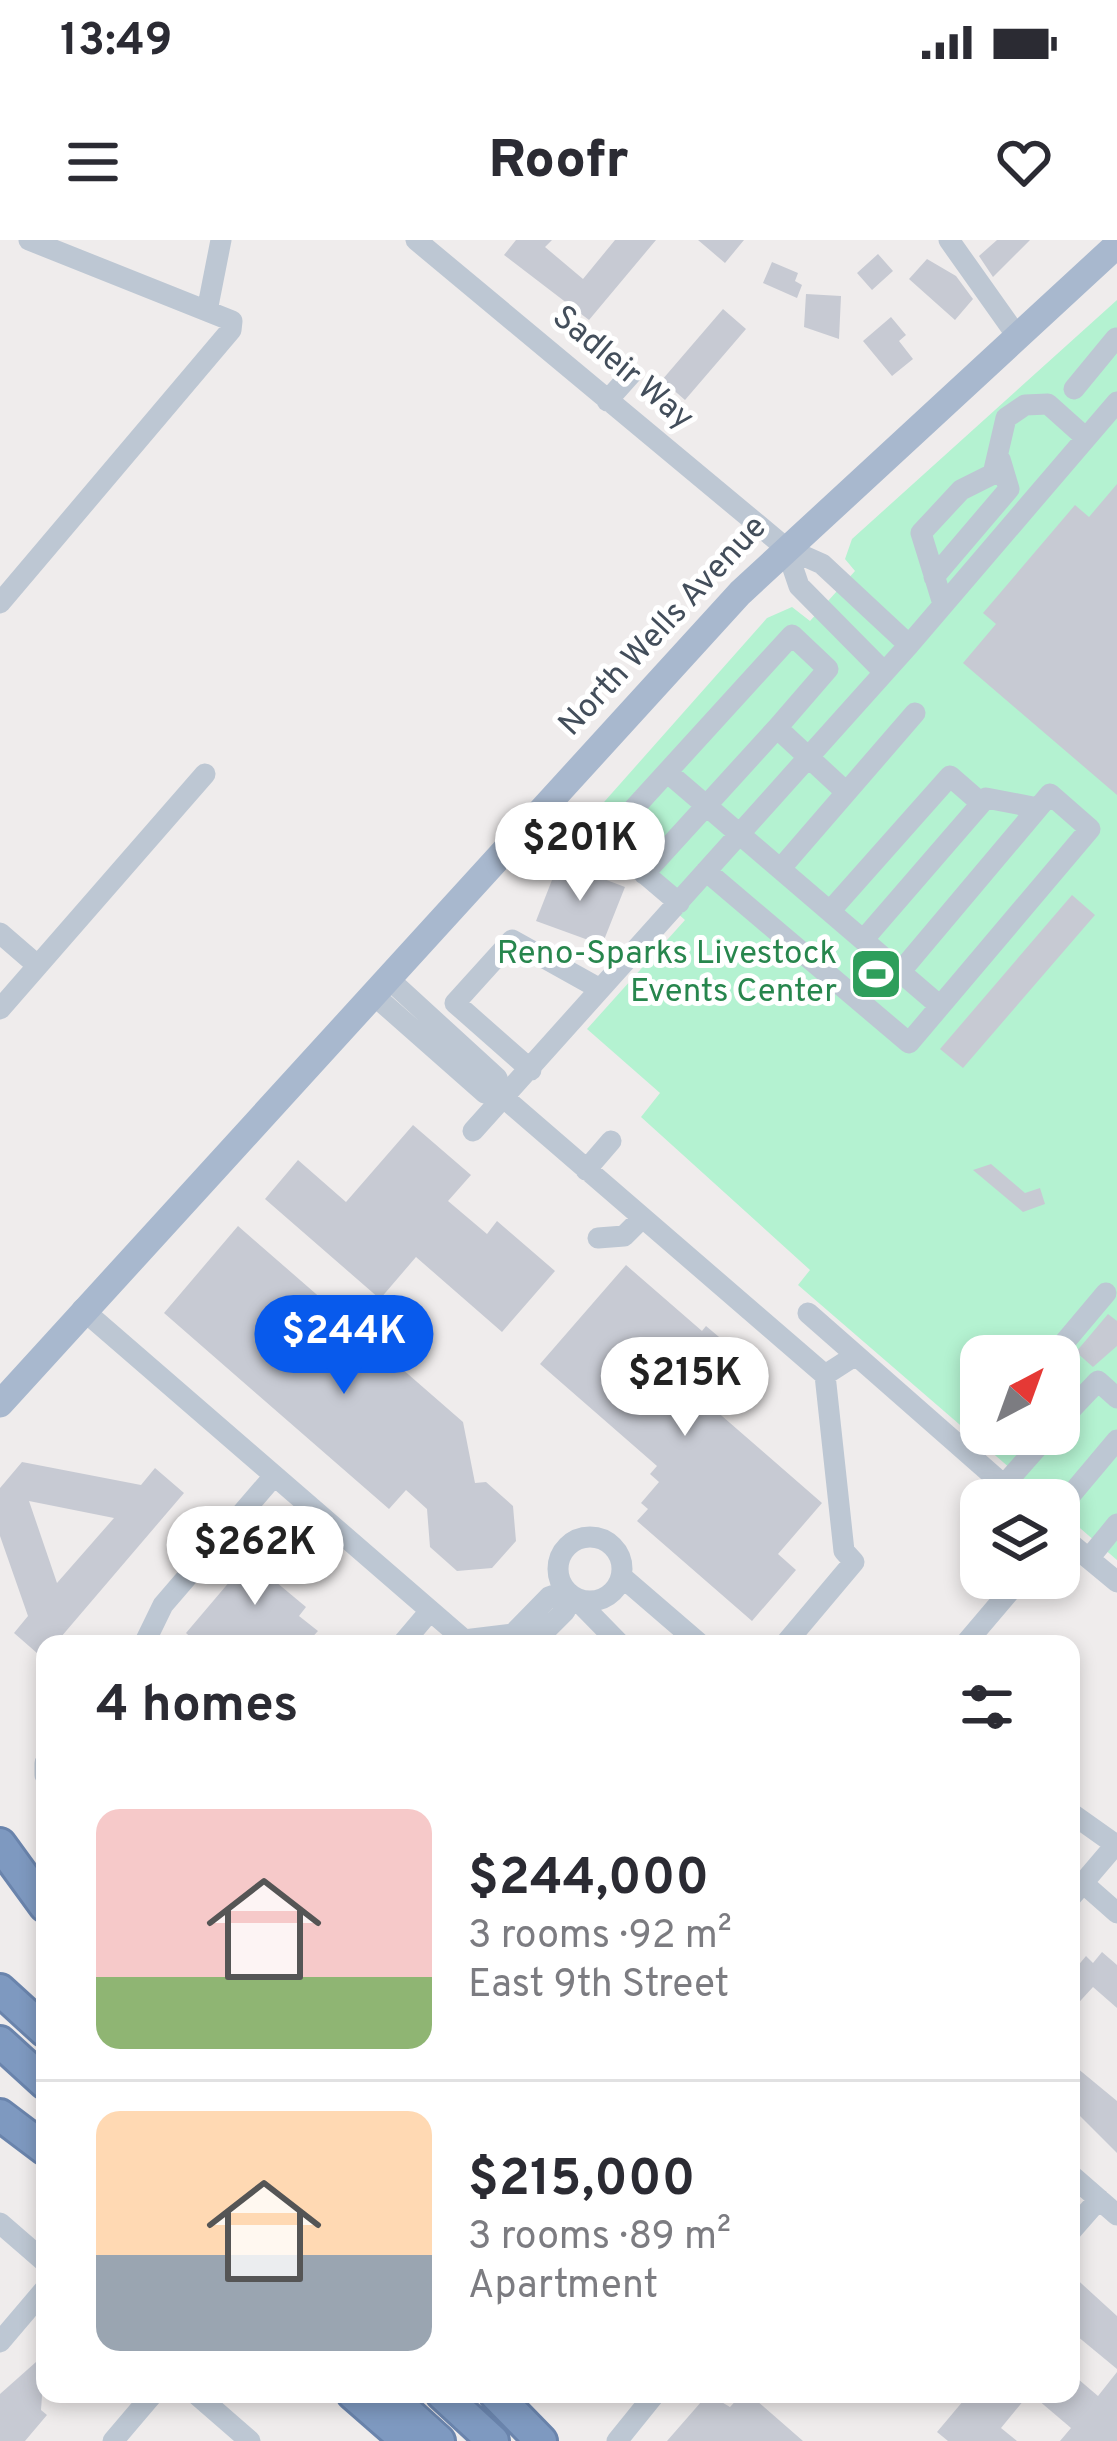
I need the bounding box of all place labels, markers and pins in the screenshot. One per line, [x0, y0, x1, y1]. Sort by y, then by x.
pin: $201K [496, 802, 664, 904]
place label: Reno-Sparks Livestock Events Center [497, 934, 837, 1014]
sports icon: Reno-Sparks Livestock Events Center [848, 946, 904, 1002]
pin: $244K [260, 1295, 428, 1397]
pin: $215K [601, 1337, 769, 1439]
pin: $262K [171, 1506, 339, 1608]

